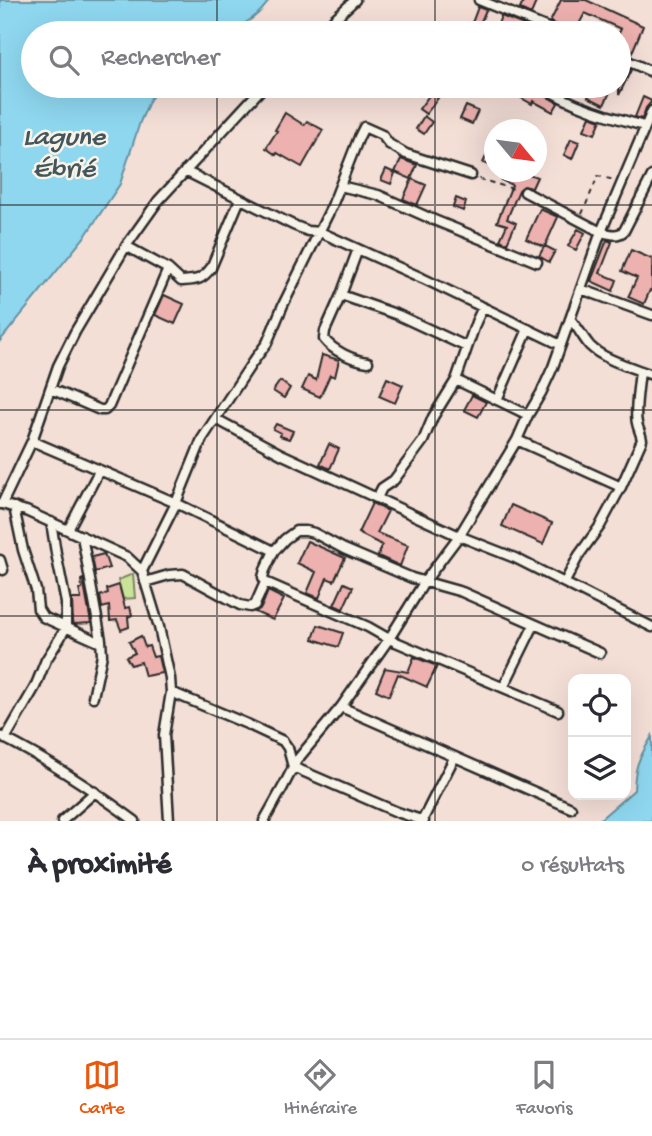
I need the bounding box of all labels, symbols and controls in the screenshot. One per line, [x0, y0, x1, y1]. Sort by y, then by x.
search box [21, 21, 631, 98]
icon: search [45, 41, 83, 79]
text: Rechercher [101, 44, 219, 75]
north arrow [484, 119, 547, 182]
water label: Lagune Ébrié [23, 122, 107, 187]
map controls [568, 674, 631, 800]
button: locate [568, 674, 631, 737]
button: layers [568, 737, 631, 800]
text: À proximité [28, 849, 172, 884]
text: 0 résultats [521, 853, 624, 880]
tab: Carte [80, 1056, 125, 1121]
tab: Itinéraire [284, 1056, 357, 1121]
tab: Favoris [516, 1056, 572, 1121]

